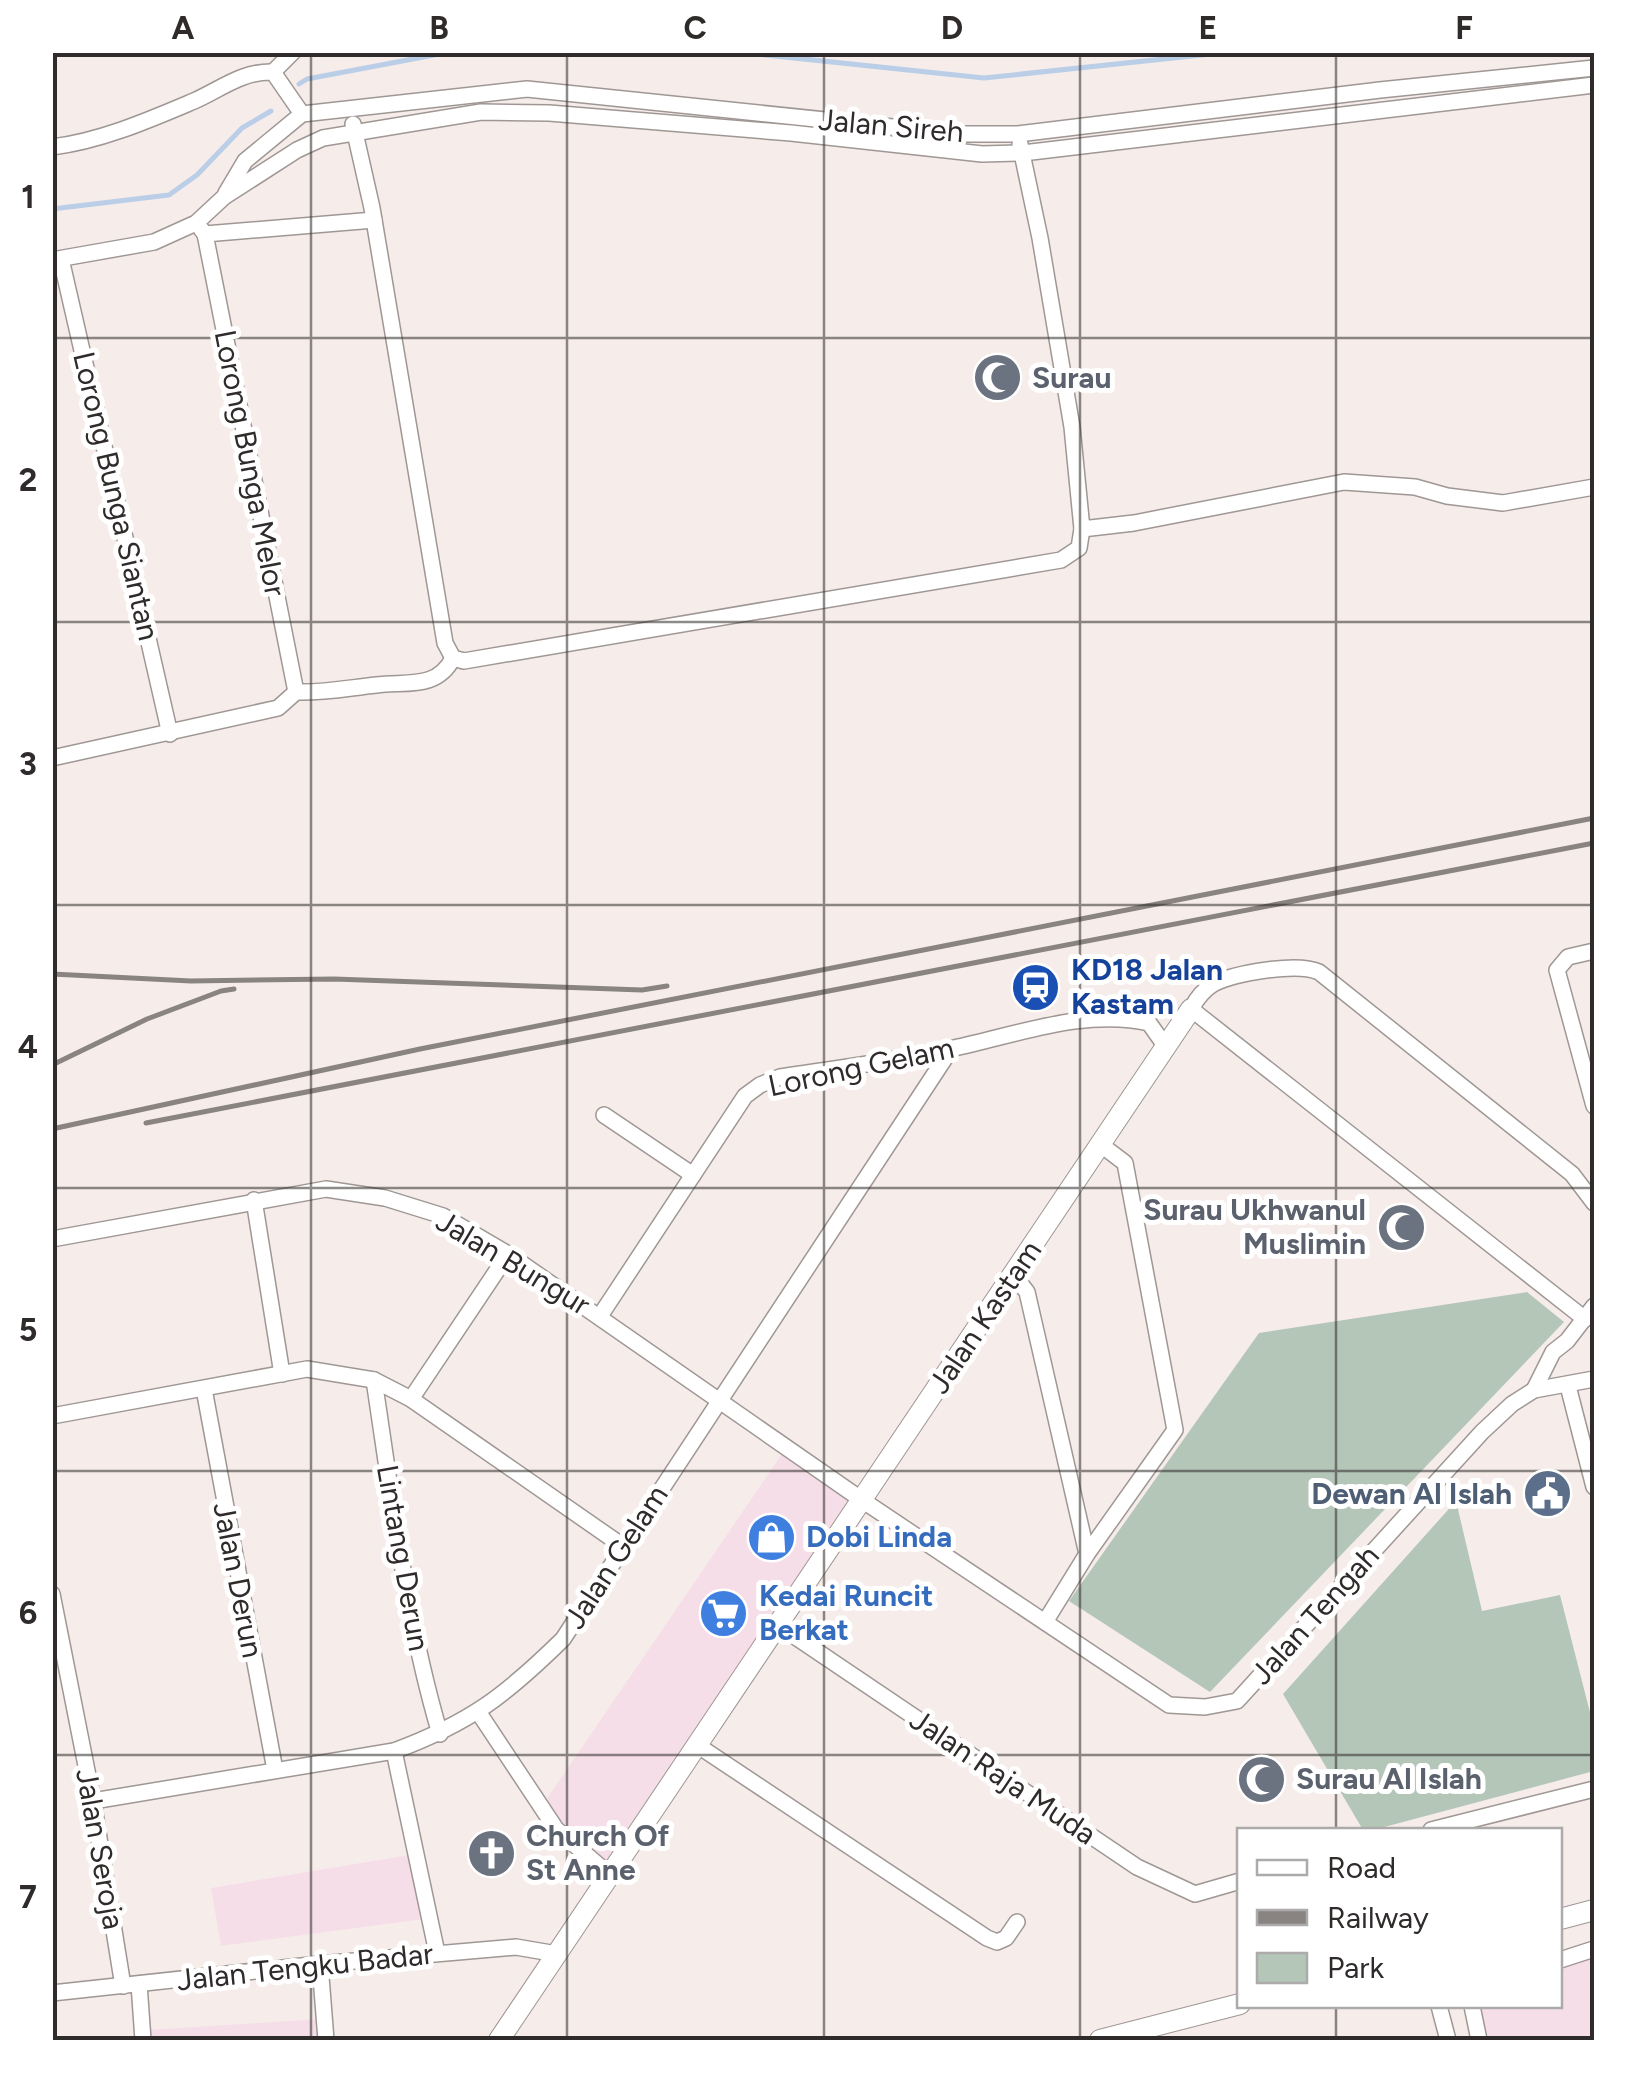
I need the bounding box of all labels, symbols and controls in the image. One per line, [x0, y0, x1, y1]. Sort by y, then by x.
text: A [172, 9, 195, 47]
text: B [429, 9, 449, 47]
text: C [683, 9, 707, 47]
text: D [941, 9, 963, 47]
text: E [1199, 9, 1217, 47]
text: F [1455, 9, 1473, 47]
street label: Jalan Sireh [817, 101, 965, 150]
text: 1 [21, 178, 35, 216]
street label: Lorong Bunga Melor [207, 327, 294, 599]
street label: Lorong Bunga Siantan [65, 348, 168, 644]
mosque icon: Surau [971, 352, 1023, 404]
place label: Surau [1032, 359, 1112, 396]
text: 2 [19, 461, 37, 499]
text: 3 [19, 745, 37, 783]
place label: KD18 Jalan Kastam [1071, 951, 1223, 1022]
station icon: KD18 Jalan Kastam [1010, 961, 1062, 1013]
text: 4 [18, 1028, 38, 1066]
street label: Lorong Gelam [765, 1029, 957, 1104]
place label: Surau Ukhwanul Muslimin [1143, 1191, 1366, 1262]
mosque icon: Surau Ukhwanul Muslimin [1375, 1201, 1427, 1253]
street label: Jalan Bungur [430, 1202, 597, 1323]
street label: Jalan Kastam [920, 1233, 1049, 1400]
text: 5 [19, 1311, 37, 1349]
street label: Lintang Derun [369, 1462, 438, 1654]
public building icon: Dewan Al Islah [1521, 1468, 1573, 1520]
place label: Dewan Al Islah [1311, 1475, 1512, 1512]
street label: Jalan Gelam [556, 1478, 676, 1635]
street label: Jalan Derun [205, 1499, 272, 1661]
shop icon: Dobi Linda [745, 1511, 797, 1563]
place label: Dobi Linda [806, 1518, 952, 1555]
street label: Jalan Tengah [1243, 1538, 1387, 1692]
place label: Kedai Runcit Berkat [759, 1577, 933, 1648]
supermarket icon: Kedai Runcit Berkat [698, 1587, 750, 1639]
text: 6 [19, 1594, 37, 1632]
street label: Jalan Raja Muda [903, 1701, 1103, 1853]
mosque icon: Surau Al Islah [1235, 1753, 1287, 1805]
place label: Surau Al Islah [1296, 1760, 1482, 1797]
street label: Jalan Seroja [68, 1766, 133, 1932]
place label: Church Of St Anne [526, 1817, 669, 1888]
church icon: Church Of St Anne [465, 1827, 517, 1879]
legend [1237, 1828, 1562, 2008]
text: Road [1327, 1849, 1396, 1886]
text: 7 [19, 1878, 37, 1916]
text: Railway [1327, 1899, 1429, 1936]
street label: Jalan Tengku Badar [175, 1935, 435, 1998]
text: Park [1327, 1949, 1385, 1986]

